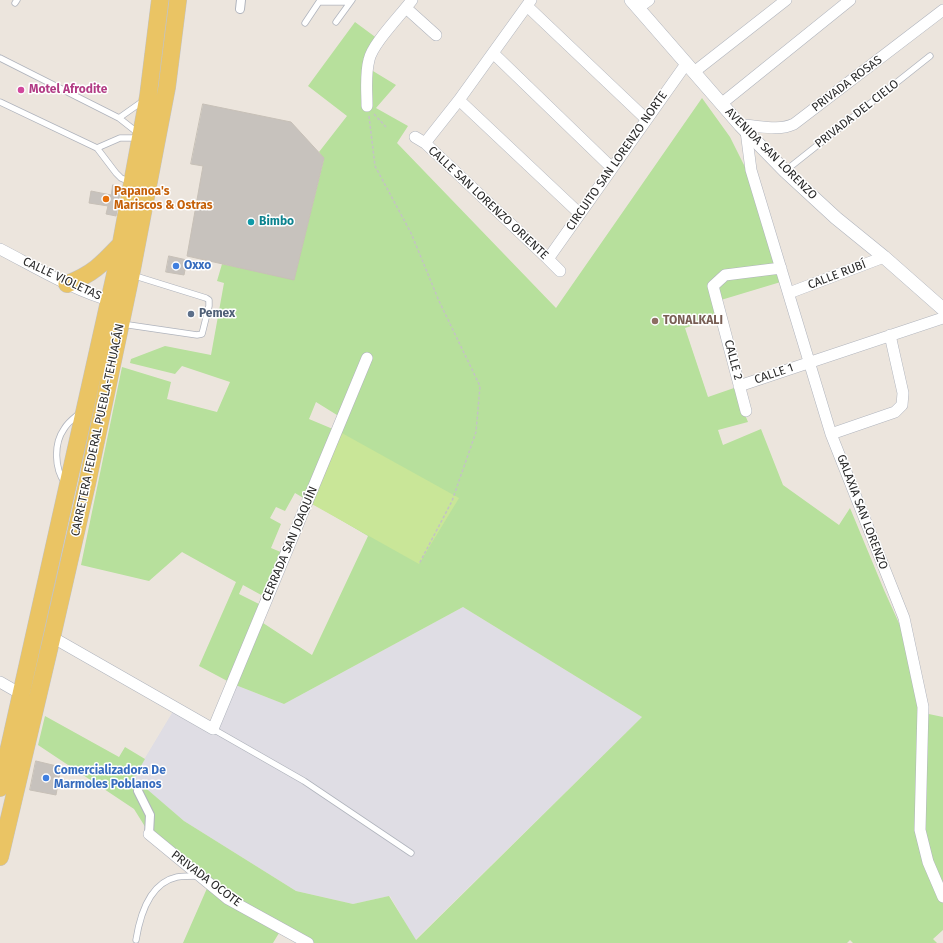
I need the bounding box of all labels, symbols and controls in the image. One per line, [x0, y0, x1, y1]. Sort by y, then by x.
street label: PRIVADA ROSAS [809, 53, 885, 115]
street label: PRIVADA DEL CIELO [812, 77, 902, 151]
place label: Motel Afrodite [29, 83, 107, 97]
marker: Motel Afrodite [16, 85, 26, 95]
street label: CIRCUITO SAN LORENZO NORTE [563, 89, 671, 233]
street label: AVENIDA SAN LORENZO [722, 105, 820, 203]
street label: CALLE SAN LORENZO ORIENTE [425, 143, 551, 263]
place label: Papanoa's Mariscos & Ostras [114, 185, 212, 213]
marker: Papanoa's Mariscos & Ostras [101, 194, 111, 204]
place label: Bimbo [259, 215, 294, 229]
marker: Bimbo [246, 217, 256, 227]
street label: CALLE VIOLETAS [20, 254, 104, 304]
street label: CALLE RUBÍ [806, 257, 868, 293]
place label: Oxxo [184, 259, 211, 273]
marker: Oxxo [171, 261, 181, 271]
place label: Pemex [199, 307, 235, 321]
marker: Pemex [186, 309, 196, 319]
place label: TONALKALI [663, 314, 723, 328]
marker: TONALKALI [650, 316, 660, 326]
street label: CARRETERA FEDERAL PUEBLA-TEHUACÁN [68, 322, 128, 538]
street label: CALLE 2 [721, 338, 745, 382]
street label: CALLE 1 [753, 361, 795, 387]
street label: GALAXIA SAN LORENZO [833, 452, 891, 572]
street label: CERRADA SAN JOAQUÍN [259, 484, 321, 604]
place label: Comercializadora De Marmoles Poblanos [54, 764, 166, 792]
marker: Comercializadora De Marmoles Poblanos [41, 773, 51, 783]
street label: PRIVADA OCOTE [168, 848, 244, 910]

